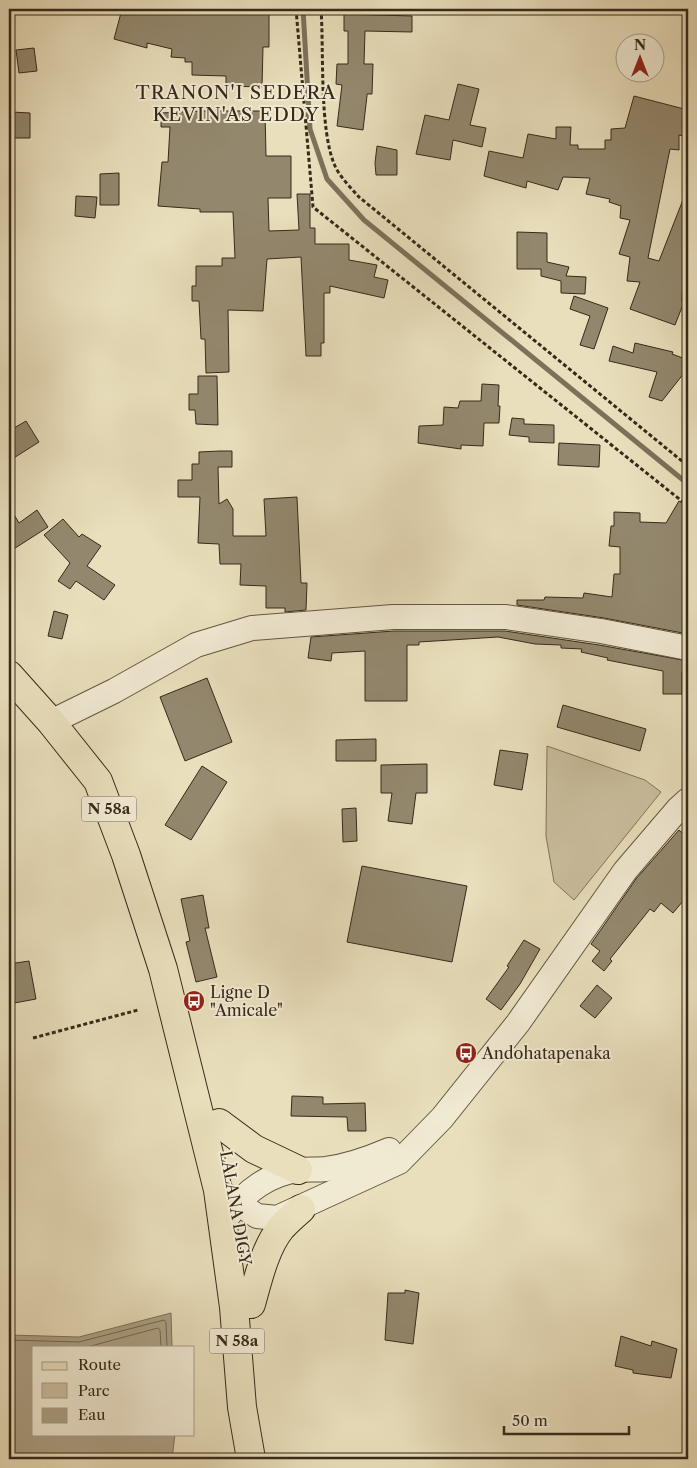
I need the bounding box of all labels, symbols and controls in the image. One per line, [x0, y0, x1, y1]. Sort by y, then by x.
north arrow [614, 32, 664, 82]
text: N [634, 36, 646, 54]
district label: TRANON'I SEDERA KEVIN'AS EDDY [135, 81, 337, 126]
road number: N 58a [82, 796, 136, 822]
place label: Ligne D "Amicale" [210, 982, 283, 1020]
bus stop icon: Ligne D "Amicale" [182, 989, 206, 1013]
bus stop icon: Andohatapenaka [454, 1041, 478, 1065]
place label: Andohatapenaka [481, 1043, 611, 1063]
street label: LÀLANA DIGY [216, 1149, 256, 1268]
road number: N 58a [210, 1328, 264, 1354]
legend [32, 1346, 195, 1436]
text: Route [78, 1355, 121, 1374]
text: Parc [78, 1381, 110, 1400]
scale bar [504, 1403, 630, 1435]
text: Eau [78, 1405, 106, 1424]
text: 50 m [512, 1411, 548, 1430]

